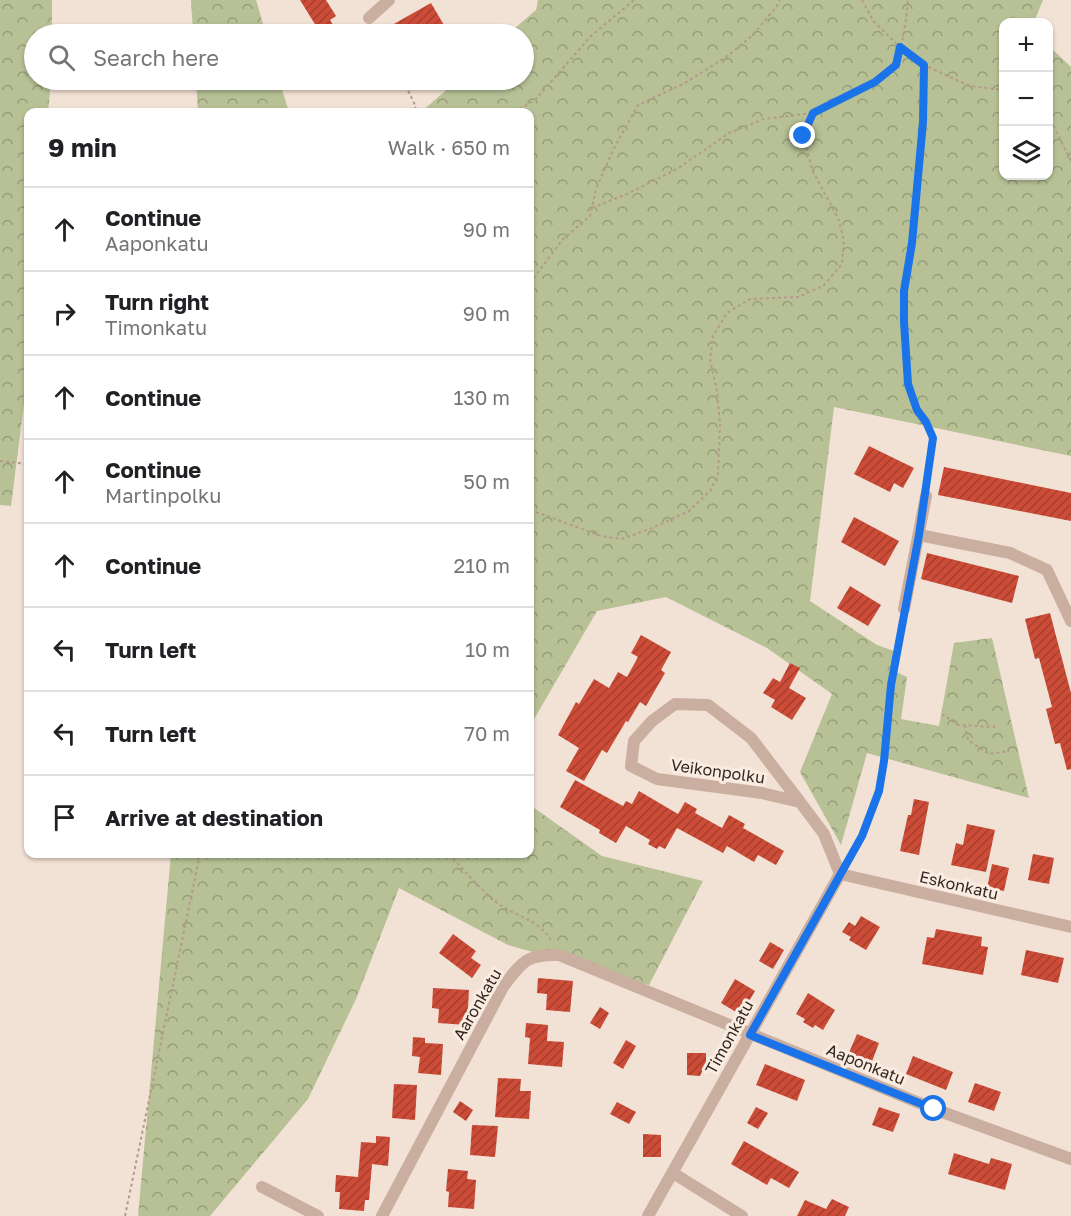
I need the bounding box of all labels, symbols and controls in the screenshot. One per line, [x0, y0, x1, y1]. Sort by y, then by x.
map controls [999, 18, 1053, 180]
button: + [999, 18, 1053, 72]
search box [24, 24, 534, 90]
icon: search [45, 41, 78, 74]
text: Search here [93, 44, 219, 71]
button: − [999, 72, 1053, 126]
route end [789, 122, 815, 148]
button: layers [999, 126, 1053, 180]
text: 9 min [48, 132, 117, 163]
text: Walk · 650 m [388, 135, 510, 159]
text: Continue [105, 204, 201, 231]
icon: ahead [48, 213, 81, 246]
text: 90 m [463, 217, 510, 241]
text: Aaponkatu [105, 231, 209, 255]
text: Turn right [105, 288, 209, 315]
icon: right [48, 297, 81, 330]
text: 90 m [463, 301, 510, 325]
text: Timonkatu [105, 315, 207, 339]
icon: ahead [48, 381, 81, 414]
text: Continue [105, 384, 201, 411]
text: 130 m [454, 385, 510, 409]
text: Continue [105, 456, 201, 483]
icon: ahead [48, 465, 81, 498]
text: 50 m [463, 469, 510, 493]
text: Martinpolku [105, 483, 221, 507]
icon: ahead [48, 549, 81, 582]
text: Continue [105, 552, 201, 579]
text: 210 m [454, 553, 510, 577]
icon: left [48, 633, 81, 666]
text: Turn left [105, 636, 196, 663]
text: 10 m [465, 637, 510, 661]
icon: left [48, 717, 81, 750]
text: Turn left [105, 720, 196, 747]
text: 70 m [464, 721, 510, 745]
street label: Veikonpolku [670, 755, 766, 787]
icon: arrive [48, 801, 81, 834]
text: Arrive at destination [105, 804, 323, 831]
street label: Eskonkatu [918, 866, 1000, 904]
street label: Aaronkatu [449, 965, 505, 1043]
street label: Timonkatu [700, 996, 758, 1078]
street label: Aaponkatu [824, 1039, 908, 1089]
route start [920, 1095, 946, 1121]

